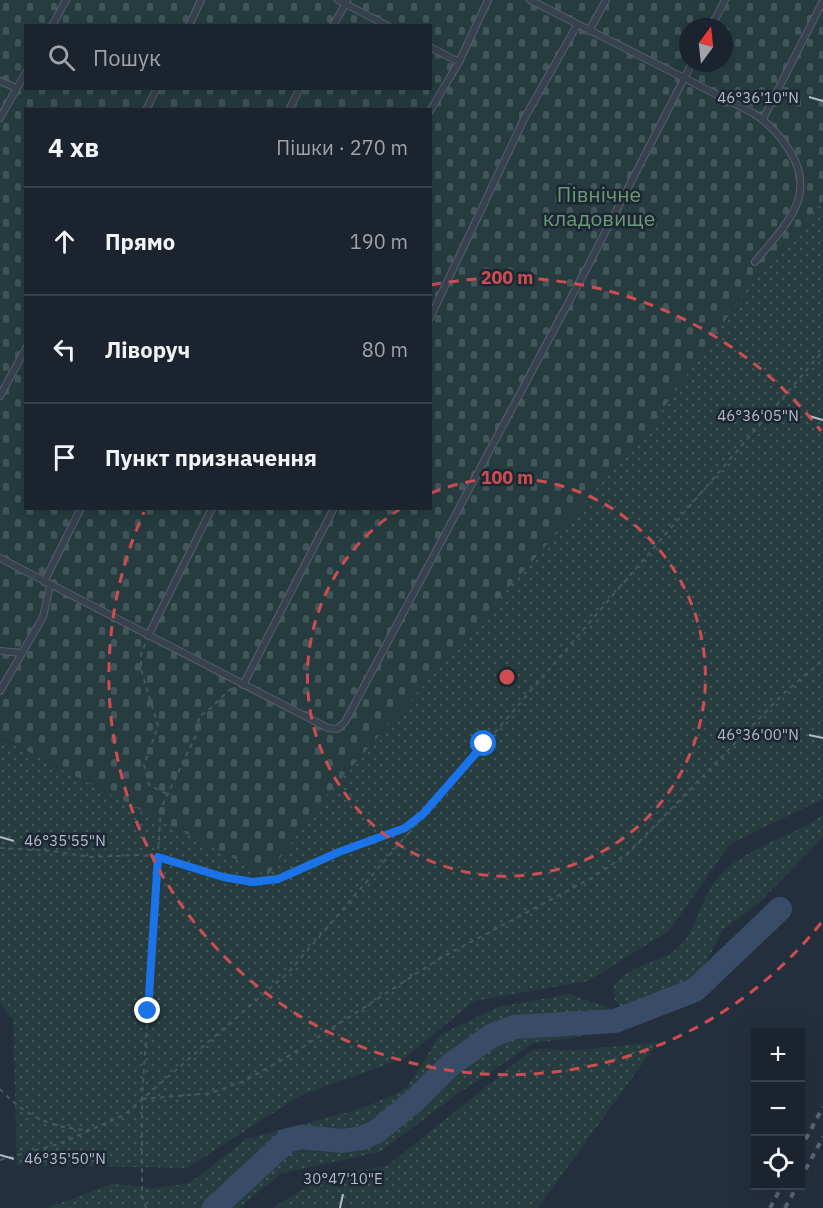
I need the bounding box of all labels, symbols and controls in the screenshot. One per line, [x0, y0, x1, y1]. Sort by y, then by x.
north arrow [679, 18, 733, 72]
search box [24, 24, 432, 90]
icon: search [45, 41, 78, 74]
text: Пошук [93, 43, 161, 72]
text: 46°36'10"N [717, 88, 799, 107]
text: 4 хв [48, 130, 99, 164]
text: Пішки · 270 m [276, 134, 408, 161]
park label: Північне кладовище [543, 180, 655, 232]
icon: ahead [48, 225, 81, 258]
text: Прямо [105, 227, 175, 256]
text: 190 m [350, 228, 408, 255]
text: 200 m [481, 266, 533, 289]
icon: left [48, 333, 81, 366]
text: Ліворуч [105, 335, 190, 364]
text: 80 m [362, 336, 408, 363]
text: 46°36'05"N [717, 406, 799, 425]
icon: arrive [48, 441, 81, 474]
text: Пункт призначення [105, 443, 317, 472]
text: 100 m [481, 466, 533, 489]
centre of rings [497, 667, 517, 687]
text: 46°36'00"N [717, 725, 799, 744]
route start [470, 730, 496, 756]
text: 46°35'55"N [24, 831, 106, 850]
route end [134, 997, 160, 1023]
map controls [751, 1028, 805, 1190]
button: + [751, 1028, 805, 1082]
button: − [751, 1082, 805, 1136]
button: locate [751, 1136, 805, 1190]
text: 46°35'50"N [24, 1149, 106, 1168]
text: 30°47'10"E [303, 1169, 383, 1188]

